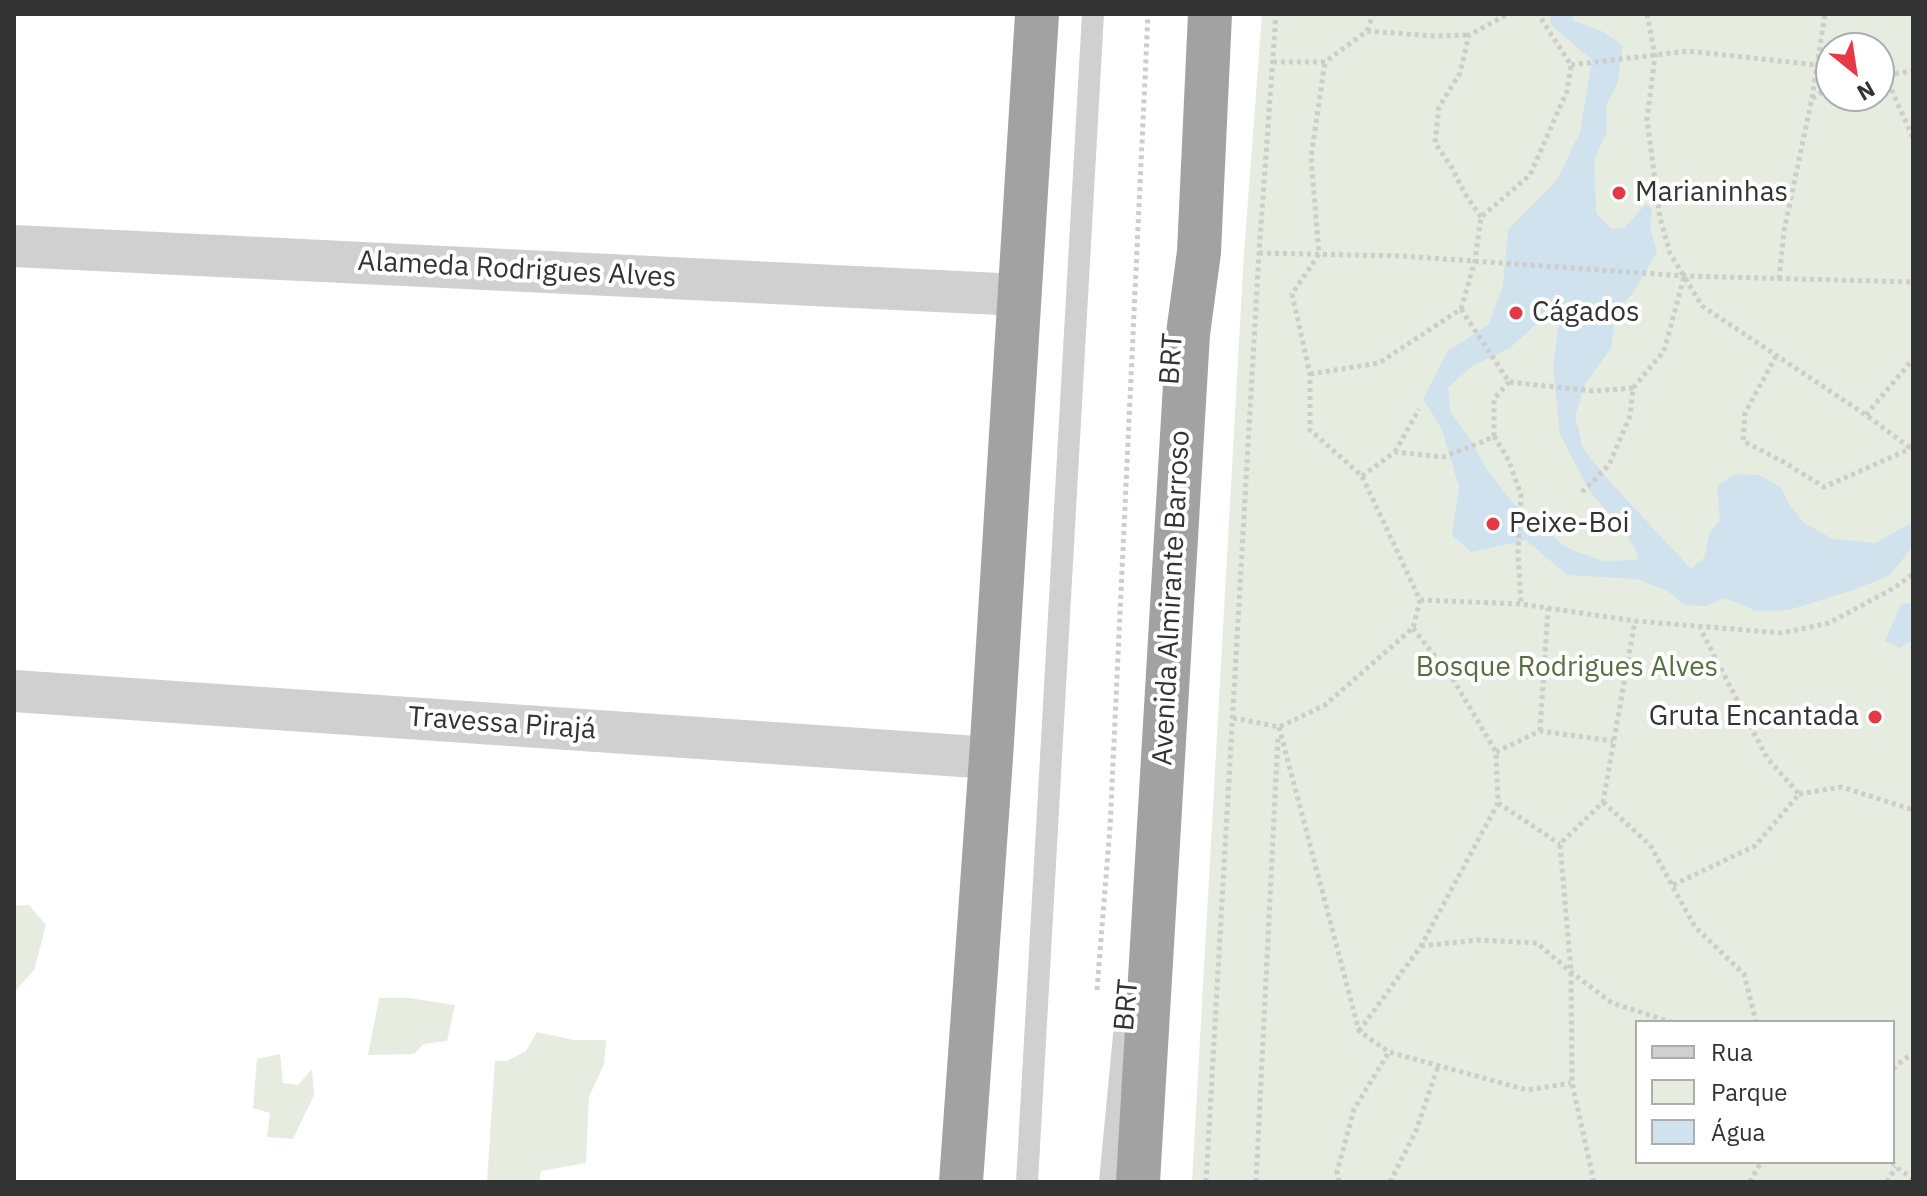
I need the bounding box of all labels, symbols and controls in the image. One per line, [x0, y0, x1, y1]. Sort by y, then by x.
north arrow [1815, 32, 1895, 112]
text: N [1852, 75, 1880, 108]
place label: Marianinhas [1635, 176, 1788, 210]
marker: Marianinhas [1610, 184, 1628, 202]
street label: Alameda Rodrigues Alves [357, 245, 677, 295]
place label: Cágados [1532, 296, 1640, 330]
marker: Cágados [1507, 304, 1525, 322]
street label: BRT [1153, 332, 1191, 386]
street label: Avenida Almirante Barroso [1146, 430, 1198, 766]
place label: Peixe-Boi [1509, 507, 1629, 541]
marker: Peixe-Boi [1484, 515, 1502, 533]
park label: Bosque Rodrigues Alves [1416, 651, 1718, 685]
place label: Gruta Encantada [1649, 700, 1859, 734]
street label: Travessa Pirajá [407, 701, 597, 747]
marker: Gruta Encantada [1866, 708, 1884, 726]
street label: BRT [1108, 978, 1146, 1032]
legend [1635, 1020, 1895, 1164]
text: Rua [1711, 1036, 1753, 1068]
text: Parque [1711, 1076, 1788, 1108]
text: Água [1711, 1116, 1765, 1148]

